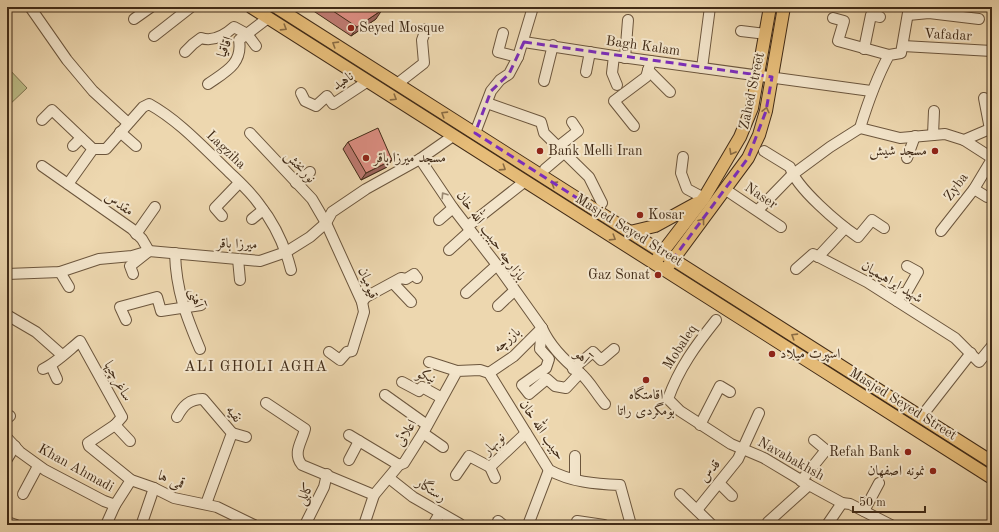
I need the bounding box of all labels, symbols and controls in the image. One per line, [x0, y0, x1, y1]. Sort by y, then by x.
place label: Seyed Mosque [359, 21, 444, 35]
one-way arrow [280, 23, 287, 31]
marker: Seyed Mosque [346, 23, 356, 33]
street label: Vafadar [924, 27, 973, 43]
street label: Bagh Kalam [605, 34, 681, 58]
street label: اقاقیا [215, 35, 236, 60]
one-way arrow [332, 41, 339, 49]
street label: Zahed Street [737, 51, 767, 131]
street label: ناهید [330, 69, 357, 94]
one-way arrow [390, 93, 397, 101]
one-way arrow [761, 106, 769, 113]
one-way arrow [441, 111, 448, 118]
street label: Lagziha [204, 128, 248, 172]
place label: Bank Melli Iran [548, 144, 643, 158]
place label: مسجد شیش [869, 144, 927, 160]
marker: Bank Melli Iran [535, 146, 545, 156]
marker: مسجد شیش [930, 146, 940, 156]
street label: نوربخش [280, 148, 318, 187]
one-way arrow [729, 148, 737, 155]
place label: مسجد میرزا باقر [372, 151, 446, 166]
marker: مسجد میرزا باقر [361, 153, 371, 163]
one-way arrow [499, 163, 506, 171]
street label: Zyba [941, 170, 971, 204]
street label: Naser [742, 180, 780, 212]
one-way arrow [551, 181, 558, 188]
street label: بازارچه حبیب الله خان [452, 186, 532, 285]
street label: مقدس [102, 189, 136, 219]
street label: Masjed Seyed Street [573, 191, 685, 269]
one-way arrow [442, 192, 449, 199]
place label: Kosar [648, 208, 685, 222]
marker: Kosar [635, 210, 645, 220]
one-way arrow [697, 219, 704, 226]
one-way arrow [609, 233, 616, 240]
street label: میرزا باقر [214, 236, 257, 253]
street label: شهید ابراهیمیان [858, 258, 925, 308]
street label: قیومیان [355, 265, 381, 301]
place label: Gaz Sonat [588, 268, 650, 282]
marker: Gaz Sonat [653, 270, 663, 280]
street label: آهنی [185, 286, 208, 312]
street label: Mobaleq [661, 322, 699, 372]
street label: بازرچه [491, 325, 525, 357]
one-way arrow [791, 333, 798, 341]
street label: آهو [570, 344, 595, 369]
place label: اسپرت میلاد [780, 347, 840, 363]
marker: اسپرت میلاد [767, 349, 777, 359]
street label: ساغرچیها [100, 359, 135, 404]
district label: ALI GHOLI AGHA [184, 360, 328, 375]
street label: نیکو [412, 365, 438, 387]
street label: Masjed Seyed Street [847, 365, 959, 443]
marker: اقامتگاه بومگردی راتا [641, 375, 651, 385]
place label: اقامتگاه بومگردی راتا [617, 385, 675, 420]
street label: حبیب الله خان [515, 395, 571, 464]
street label: نقیه [223, 403, 245, 426]
street label: اعلائی [391, 416, 420, 449]
street label: نوبهار [479, 430, 509, 461]
street label: Navabakhsh [755, 435, 827, 483]
street label: Khan Ahmadi [36, 442, 116, 495]
place label: Refah Bank [829, 445, 900, 459]
marker: Refah Bank [903, 447, 913, 457]
street label: قدس [697, 457, 724, 486]
place label: نمونه اصفهان [867, 464, 925, 479]
marker: نمونه اصفهان [928, 466, 938, 476]
street label: قمی ها [155, 468, 187, 493]
street label: رستگار [411, 472, 450, 506]
street label: کابلی [293, 480, 318, 508]
scale bar [853, 488, 925, 514]
text: 50 m [859, 496, 886, 509]

